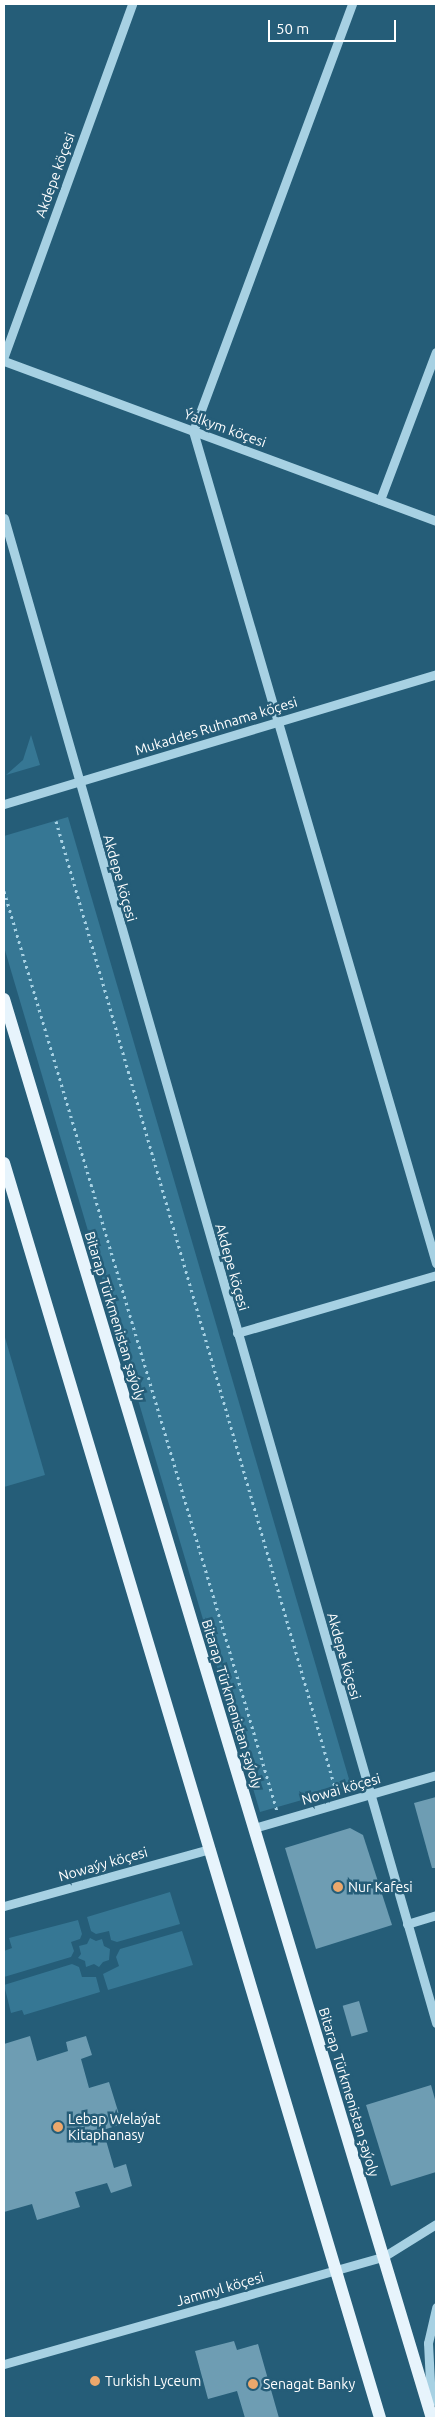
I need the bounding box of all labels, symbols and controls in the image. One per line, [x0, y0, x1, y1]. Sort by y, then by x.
scale bar [270, 10, 398, 42]
text: 50 m [276, 20, 309, 37]
street label: Akdepe köçesi [32, 130, 78, 220]
street label: Ýalkym köçesi [182, 405, 268, 451]
street label: Mukaddes Ruhnama köçesi [133, 693, 299, 759]
street label: Akdepe köçesi [100, 833, 140, 923]
street label: Akdepe köçesi [212, 1222, 252, 1312]
street label: Bitarap Türkmenistan şaýoly [81, 1229, 149, 1403]
street label: Akdepe köçesi [324, 1611, 364, 1701]
street label: Bitarap Türkmenistan şaýoly [198, 1617, 266, 1791]
street label: Nowai köçesi [300, 1770, 382, 1808]
street label: Nowaýy köçesi [57, 1843, 149, 1885]
place label: Nur Kafesi [348, 1879, 413, 1895]
marker: Nur Kafesi [332, 1881, 344, 1893]
street label: Bitarap Türkmenistan şaýoly [315, 2005, 383, 2179]
place label: Lebap Welaýat Kitaphanasy [68, 2111, 160, 2144]
marker: Lebap Welaýat Kitaphanasy [52, 2121, 64, 2133]
street label: Jammyl köçesi [174, 2268, 266, 2310]
place label: Turkish Lyceum [105, 2373, 201, 2389]
marker: Turkish Lyceum [89, 2375, 101, 2387]
place label: Senagat Banky [263, 2376, 355, 2392]
marker: Senagat Banky [247, 2378, 259, 2390]

